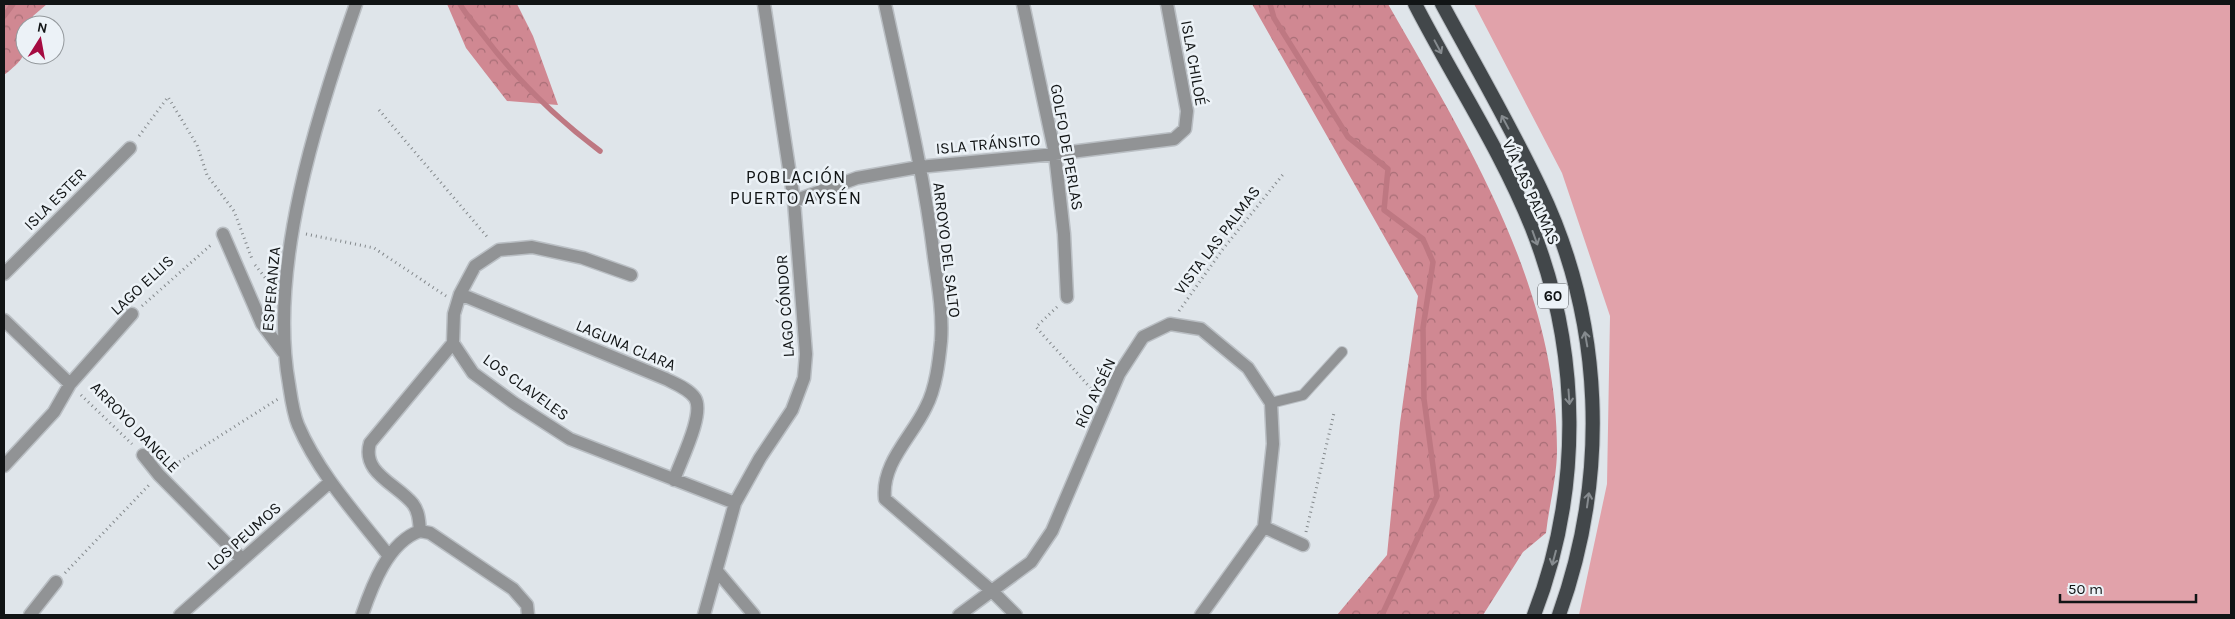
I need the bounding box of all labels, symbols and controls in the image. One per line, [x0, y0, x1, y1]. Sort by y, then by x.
north arrow [15, 15, 65, 65]
text: N [36, 18, 49, 37]
street label: ISLA CHILOÉ [1177, 19, 1211, 107]
one-way arrow [1433, 39, 1443, 54]
street label: GOLFO DE PERLAS [1047, 82, 1087, 212]
one-way arrow [1500, 115, 1510, 130]
street label: ISLA TRÁNSITO [935, 130, 1041, 158]
street label: VÍA LAS PALMAS [1498, 136, 1564, 248]
street label: ISLA ESTER [20, 164, 90, 234]
district label: POBLACIÓN PUERTO AYSÉN [730, 165, 862, 209]
street label: ARROYO DEL SALTO [929, 181, 965, 319]
street label: VISTA LAS PALMAS [1170, 182, 1264, 298]
one-way arrow [1531, 230, 1541, 246]
street label: ESPERANZA [258, 246, 284, 332]
street label: LAGO ELLIS [107, 251, 177, 319]
street label: LAGO CÓNDOR [772, 254, 798, 358]
road number: 60 [1538, 284, 1568, 308]
street label: LAGUNA CLARA [573, 315, 679, 375]
one-way arrow [1581, 331, 1591, 347]
street label: LOS CLAVELES [479, 349, 573, 425]
street label: RÍO AYSÉN [1071, 355, 1119, 431]
street label: ARROYO DANGLE [87, 378, 183, 476]
one-way arrow [1564, 388, 1573, 404]
one-way arrow [1583, 493, 1593, 509]
street label: LOS PEUMOS [203, 498, 285, 574]
one-way arrow [1548, 549, 1558, 565]
scale bar [2060, 572, 2196, 604]
text: 50 m [2068, 580, 2103, 598]

